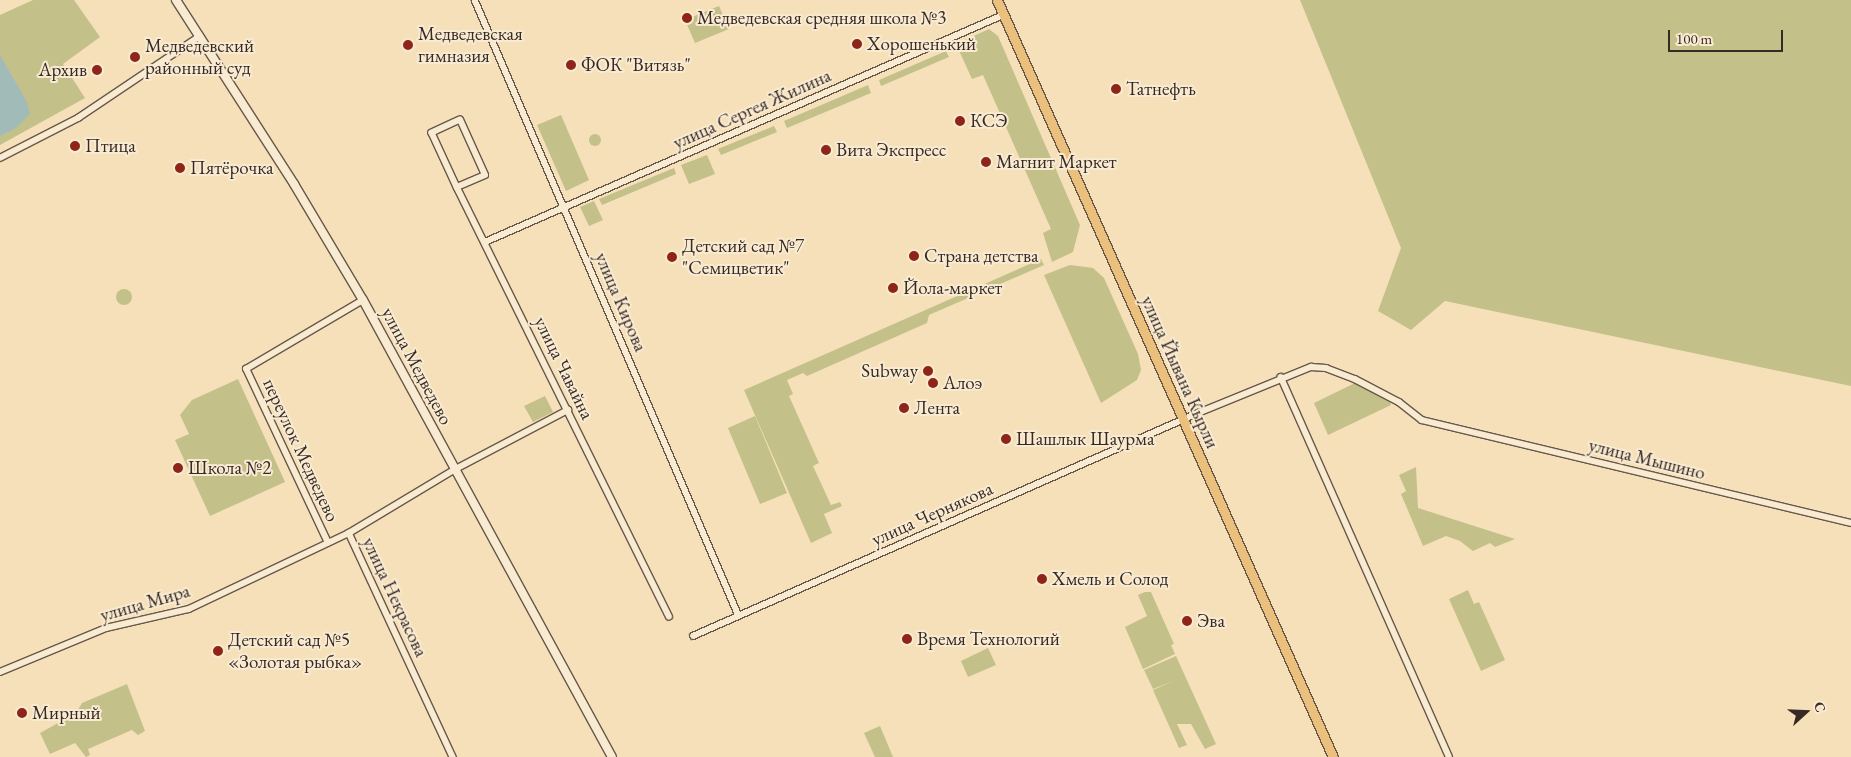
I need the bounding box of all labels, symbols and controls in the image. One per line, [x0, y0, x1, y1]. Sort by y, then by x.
place label: Медведевская средняя школа №3 [697, 7, 946, 29]
marker: Медведевская средняя школа №3 [681, 12, 693, 24]
scale bar [1671, 20, 1786, 52]
place label: Медведевская гимназия [418, 23, 523, 67]
text: 100 m [1676, 29, 1712, 48]
place label: Хорошенький [867, 33, 976, 55]
place label: Медведевский районный суд [145, 35, 254, 79]
marker: Хорошенький [851, 38, 863, 50]
marker: Медведевская гимназия [402, 39, 414, 51]
marker: Медведевский районный суд [129, 51, 141, 63]
place label: ФОК "Витязь" [581, 54, 691, 76]
place label: Архив [38, 59, 87, 81]
marker: ФОК "Витязь" [565, 59, 577, 71]
marker: Архив [91, 64, 103, 76]
street label: улица Сергея Жилина [669, 64, 835, 154]
place label: Татнефть [1126, 78, 1196, 100]
marker: Татнефть [1110, 83, 1122, 95]
place label: КСЭ [970, 110, 1008, 132]
marker: КСЭ [954, 115, 966, 127]
place label: Птица [85, 135, 136, 157]
place label: Вита Экспресс [836, 139, 947, 161]
marker: Птица [69, 140, 81, 152]
marker: Вита Экспресс [820, 144, 832, 156]
place label: Магнит Маркет [996, 151, 1117, 173]
marker: Магнит Маркет [980, 156, 992, 168]
place label: Пятёрочка [190, 157, 274, 179]
marker: Пятёрочка [174, 162, 186, 174]
place label: Детский сад №7 "Семицветик" [682, 235, 804, 279]
place label: Страна детства [924, 245, 1039, 267]
street label: улица Кирова [590, 249, 652, 355]
marker: Страна детства [908, 250, 920, 262]
marker: Детский сад №7 "Семицветик" [666, 251, 678, 263]
place label: Йола-маркет [903, 277, 1002, 299]
marker: Йола-маркет [887, 282, 899, 294]
street label: улица Йывана Кырли [1136, 292, 1224, 452]
street label: улица Медведево [376, 303, 458, 429]
street label: улица Чавайна [529, 313, 599, 423]
place label: Subway [861, 360, 918, 382]
marker: Subway [922, 365, 934, 377]
place label: Алоэ [943, 372, 982, 394]
street label: переулок Медведево [258, 375, 344, 525]
marker: Алоэ [927, 377, 939, 389]
place label: Лента [914, 397, 960, 419]
marker: Лента [898, 402, 910, 414]
place label: Шашлык Шаурма [1016, 428, 1154, 450]
marker: Шашлык Шаурма [1000, 433, 1012, 445]
street label: улица Мышино [1586, 433, 1708, 485]
place label: Школа №2 [188, 457, 271, 479]
marker: Школа №2 [172, 462, 184, 474]
street label: улица Чернякова [868, 477, 996, 551]
street label: улица Некрасова [357, 533, 433, 661]
place label: Хмель и Солод [1052, 568, 1168, 590]
marker: Хмель и Солод [1036, 573, 1048, 585]
street label: улица Мира [97, 579, 193, 627]
place label: Эва [1197, 610, 1225, 632]
marker: Эва [1181, 615, 1193, 627]
place label: Время Технологий [917, 628, 1060, 650]
place label: Детский сад №5 «Золотая рыбка» [228, 629, 362, 673]
marker: Время Технологий [901, 633, 913, 645]
marker: Детский сад №5 «Золотая рыбка» [212, 645, 224, 657]
north arrow [1781, 687, 1831, 737]
text: С [1810, 699, 1830, 715]
place label: Мирный [32, 702, 101, 724]
marker: Мирный [16, 707, 28, 719]

